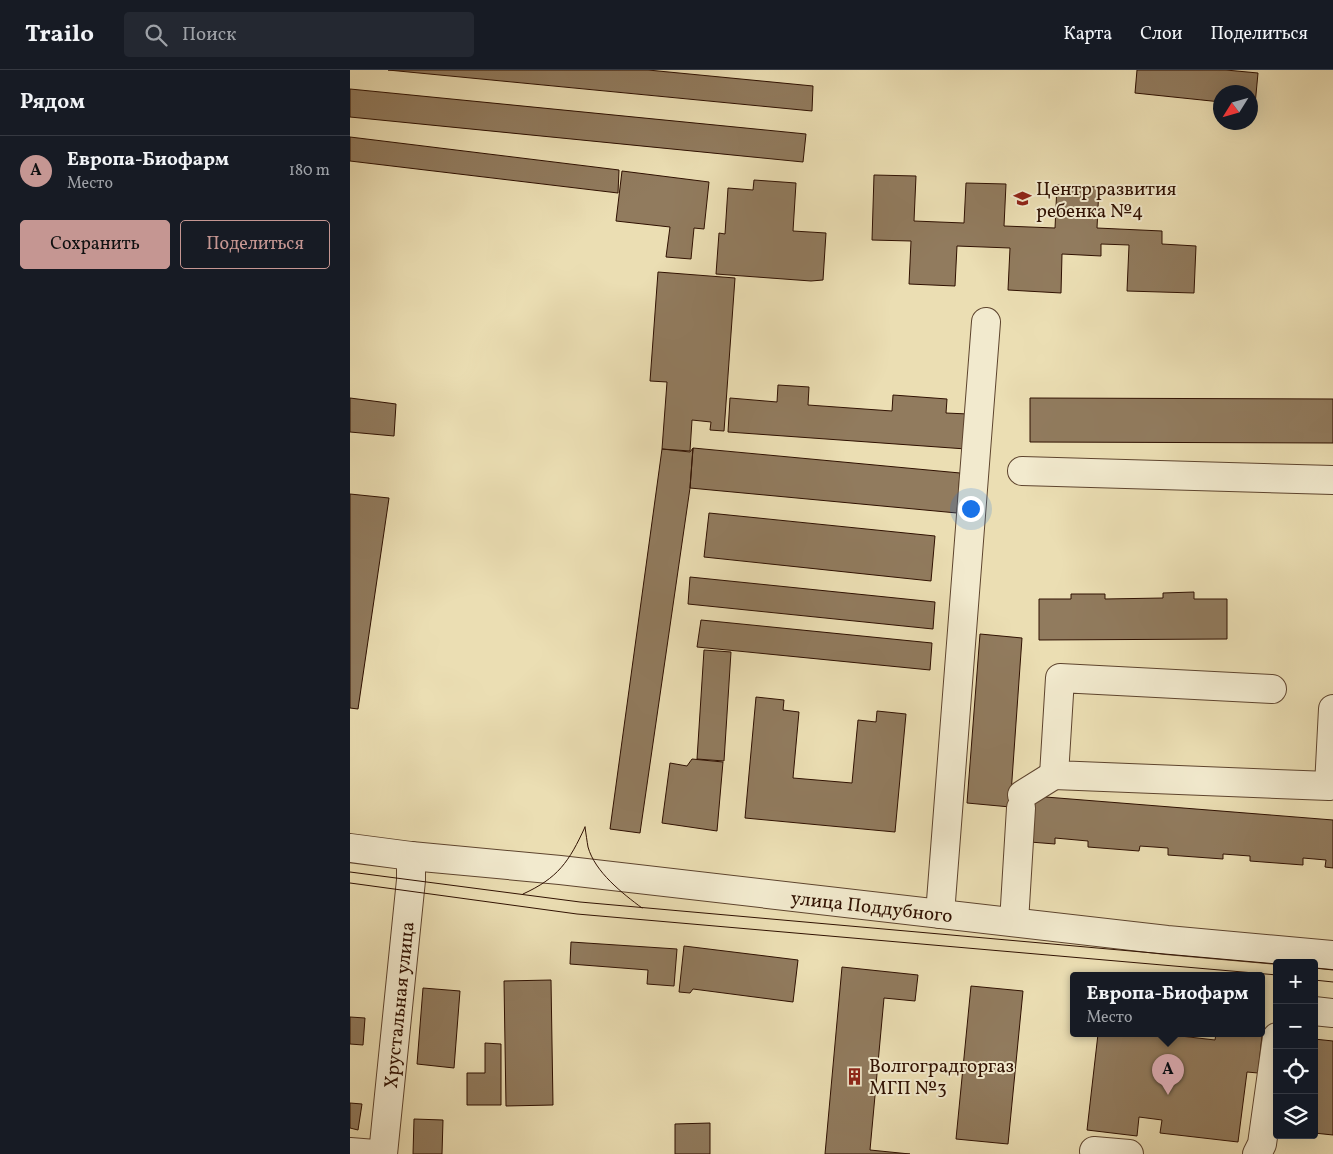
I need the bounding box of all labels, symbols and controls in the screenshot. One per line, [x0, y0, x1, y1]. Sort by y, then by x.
search box [124, 12, 474, 57]
text: Trailo [25, 18, 94, 52]
icon: search [142, 21, 170, 49]
text: Поиск [182, 22, 236, 48]
text: Карта [1064, 22, 1112, 47]
text: Слои [1140, 22, 1182, 47]
text: Поделиться [1210, 22, 1308, 47]
north arrow [1213, 85, 1258, 130]
text: Рядом [20, 88, 85, 117]
text: Европа-Биофарм [67, 147, 229, 173]
text: A [30, 160, 42, 182]
text: 180 m [289, 160, 330, 182]
text: Место [67, 173, 113, 195]
place label: Центр развития ребенка №4 [1036, 177, 1176, 225]
school or university icon: Центр развития ребенка №4 [1012, 189, 1032, 209]
button: Сохранить [20, 220, 170, 269]
button: Поделиться [180, 220, 330, 269]
your location [958, 496, 984, 522]
street label: улица Поддубного [789, 886, 954, 930]
street label: Хрустальная улица [379, 920, 422, 1090]
map controls [1273, 959, 1318, 1139]
button: + [1273, 959, 1318, 1004]
popup [1070, 972, 1265, 1037]
text: Европа-Биофарм [1087, 981, 1248, 1007]
button: − [1273, 1004, 1318, 1049]
text: Место [1087, 1007, 1132, 1029]
button: locate [1273, 1049, 1318, 1094]
place label: Волгоградгоргаз МГП №3 [869, 1054, 1014, 1102]
pin: A [1152, 1054, 1184, 1095]
building icon: Волгоградгоргаз МГП №3 [845, 1066, 865, 1086]
button: layers [1273, 1094, 1318, 1139]

